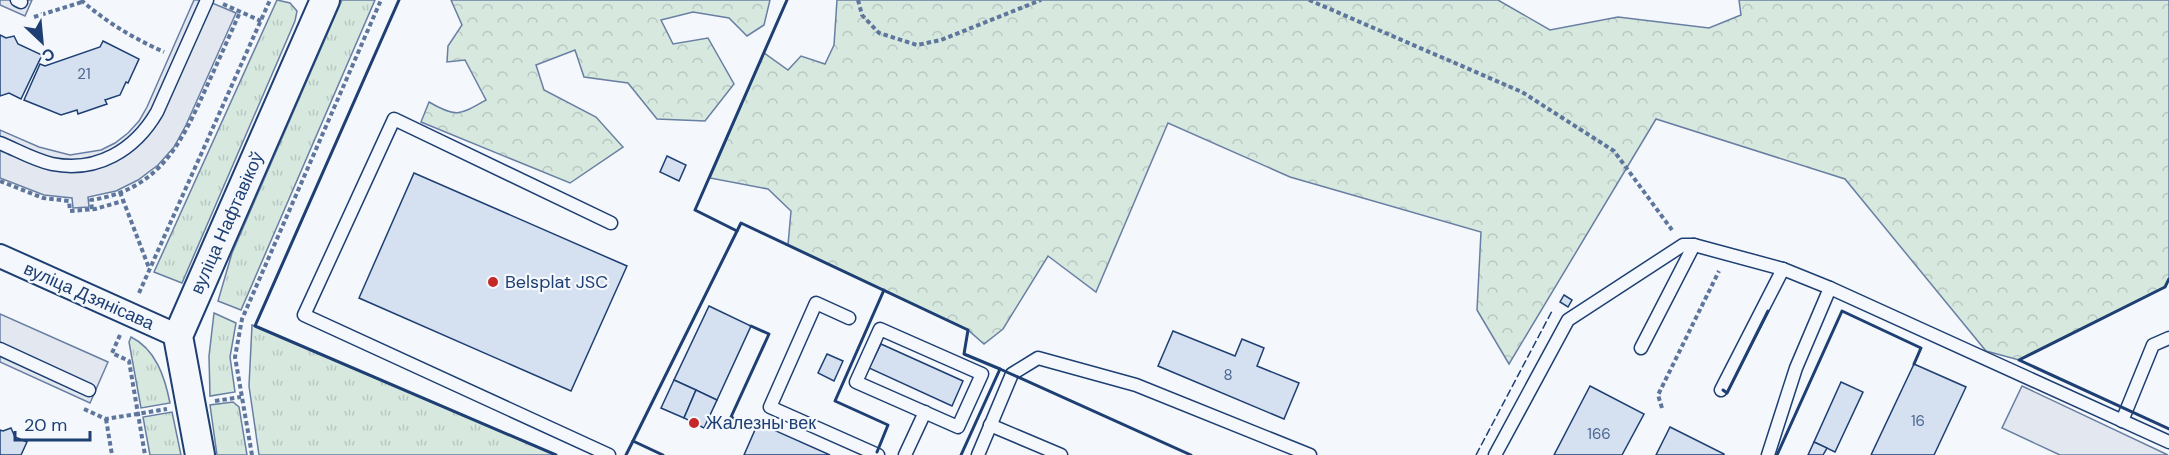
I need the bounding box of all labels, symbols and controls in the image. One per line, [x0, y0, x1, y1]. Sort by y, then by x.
north arrow [12, 12, 72, 72]
text: С [38, 43, 58, 67]
house number: 21 [77, 64, 91, 84]
street label: вуліца Нафтавікоў [185, 148, 269, 298]
street label: вуліца Дзянісава [20, 256, 159, 336]
place label: Belsplat JSC [505, 270, 608, 294]
marker: Belsplat JSC [486, 275, 500, 289]
house number: 8 [1223, 365, 1233, 385]
scale bar [15, 404, 90, 442]
place label: Жалезны век [706, 411, 816, 435]
house number: 16 [1911, 411, 1925, 431]
text: 20 m [24, 413, 67, 437]
marker: Жалезны век [687, 416, 701, 430]
house number: 166 [1587, 424, 1611, 444]

